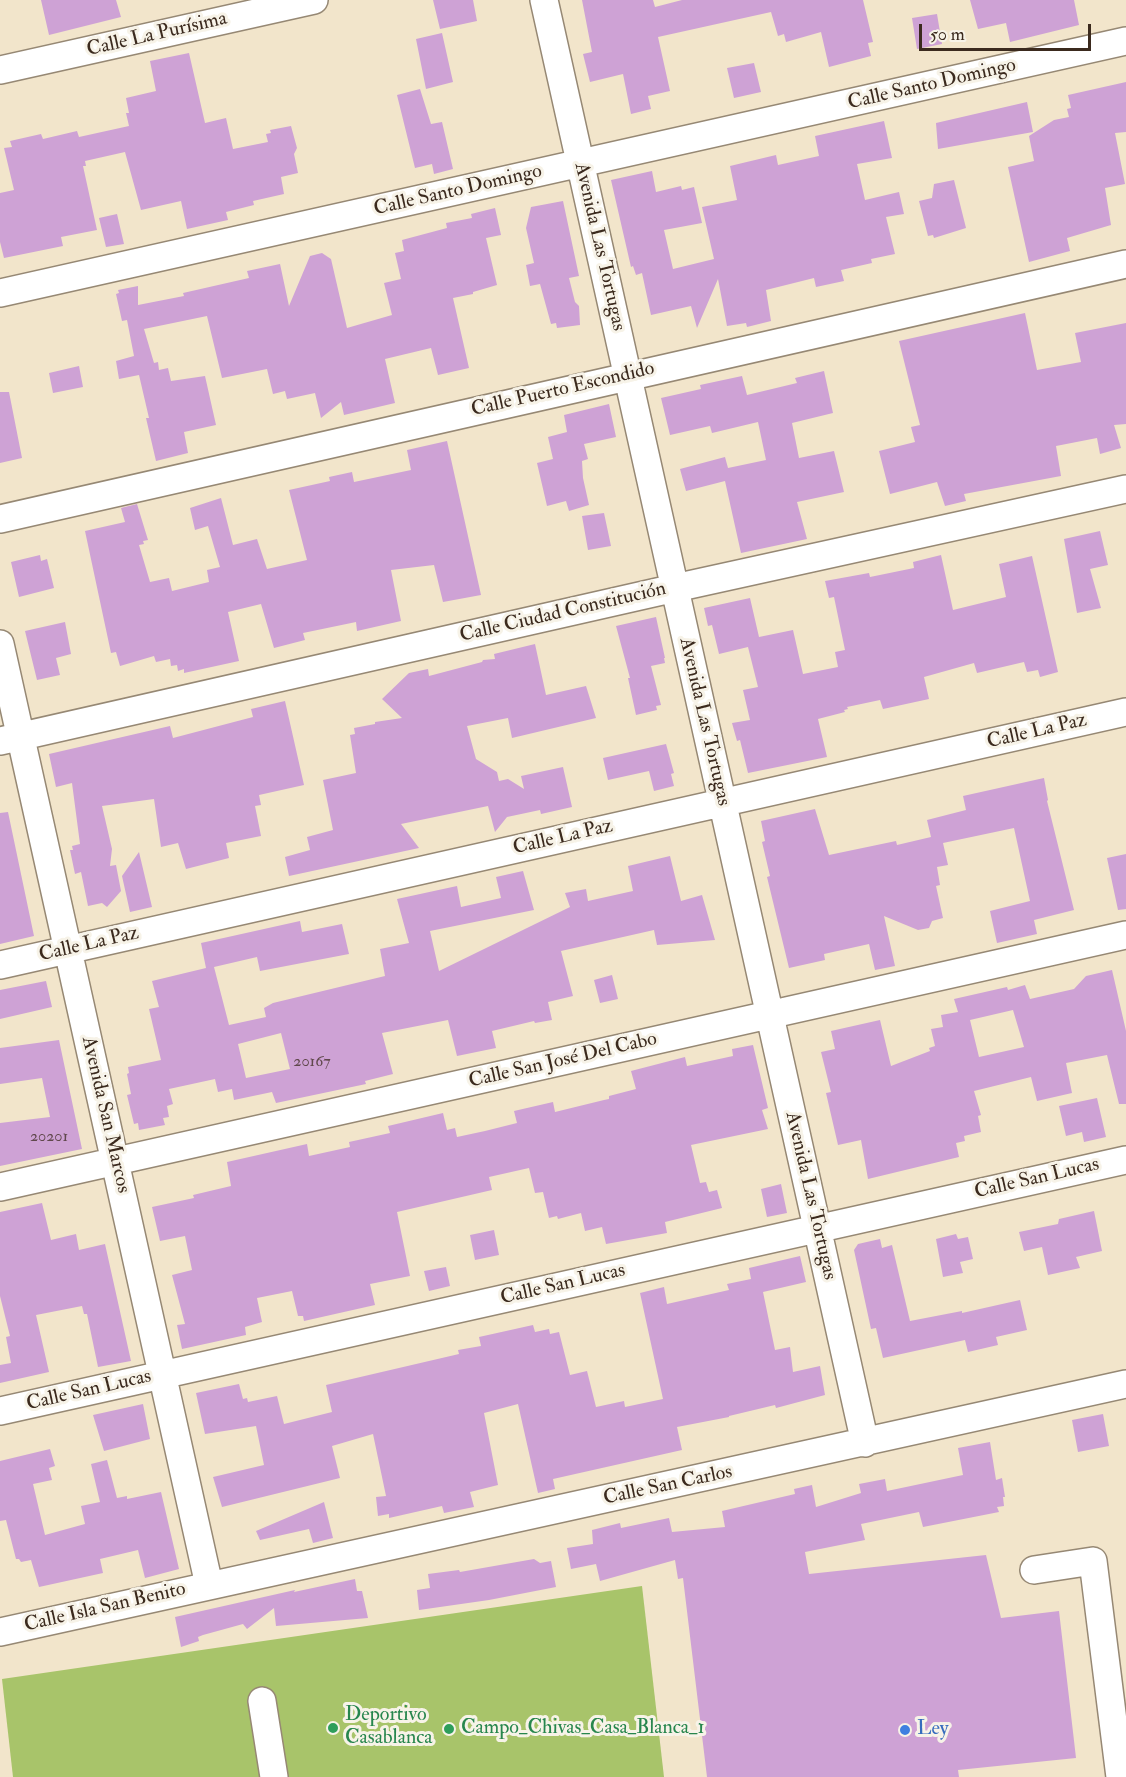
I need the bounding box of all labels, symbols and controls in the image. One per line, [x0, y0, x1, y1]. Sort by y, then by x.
street label: Calle La Purísima [85, 7, 229, 63]
scale bar [922, 12, 1094, 50]
text: 50 m [930, 23, 965, 46]
street label: Calle Santo Domingo [846, 54, 1018, 116]
street label: Calle Santo Domingo [372, 160, 544, 222]
street label: Avenida Las Tortugas [568, 161, 630, 333]
street label: Calle Puerto Escondido [469, 357, 657, 423]
street label: Calle Ciudad Constitución [458, 578, 668, 648]
street label: Avenida Las Tortugas [673, 636, 735, 808]
street label: Calle La Paz [985, 709, 1089, 755]
street label: Calle La Paz [511, 815, 615, 861]
street label: Calle La Paz [37, 922, 141, 968]
street label: Calle San José Del Cabo [467, 1028, 659, 1094]
street label: Avenida San Marcos [75, 1034, 135, 1196]
house number: 20167 [293, 1053, 331, 1073]
street label: Avenida Las Tortugas [779, 1110, 841, 1282]
house number: 20201 [30, 1128, 68, 1148]
street label: Calle San Lucas [972, 1153, 1102, 1205]
street label: Calle San Lucas [498, 1259, 628, 1311]
street label: Calle San Lucas [24, 1365, 154, 1417]
street label: Calle San Carlos [601, 1461, 735, 1511]
street label: Calle Isla San Benito [22, 1578, 188, 1638]
place label: Deportivo Casablanca [345, 1704, 432, 1751]
place label: Campo_Chivas_Casa_Blanca_1 [461, 1717, 705, 1741]
place label: Ley [917, 1718, 949, 1742]
marker: Deportivo Casablanca [326, 1721, 340, 1735]
marker: Campo_Chivas_Casa_Blanca_1 [442, 1722, 456, 1736]
marker: Ley [898, 1723, 912, 1737]

